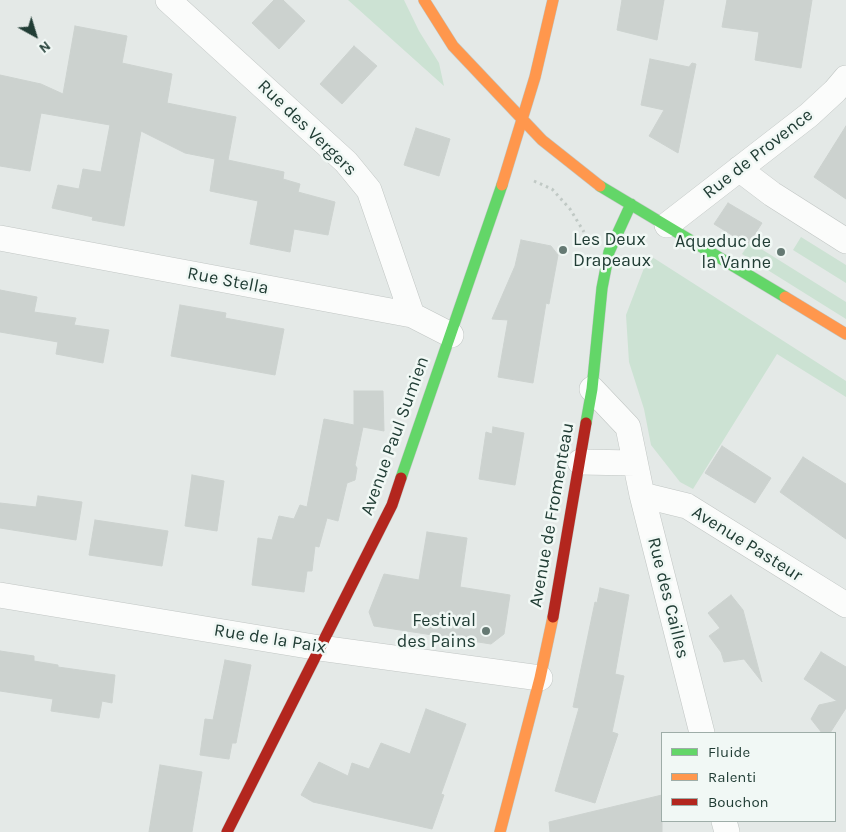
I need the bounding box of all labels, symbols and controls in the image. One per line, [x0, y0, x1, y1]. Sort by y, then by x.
north arrow [10, 10, 60, 60]
text: N [36, 37, 54, 57]
street label: Rue des Vergers [253, 75, 361, 181]
street label: Rue de Provence [699, 104, 817, 204]
place label: Les Deux Drapeaux [573, 229, 651, 272]
place label: Aqueduc de la Vanne [675, 231, 771, 274]
marker: Les Deux Drapeaux [557, 244, 569, 256]
marker: Aqueduc de la Vanne [775, 246, 787, 258]
street label: Rue Stella [186, 263, 270, 299]
street label: Avenue Paul Sumien [356, 354, 434, 518]
street label: Avenue de Fromenteau [525, 421, 579, 609]
street label: Avenue Pasteur [688, 501, 806, 587]
street label: Rue des Cailles [643, 535, 693, 661]
place label: Festival des Pains [397, 610, 476, 652]
street label: Rue de la Paix [212, 619, 328, 659]
marker: Festival des Pains [480, 625, 492, 637]
legend [661, 732, 836, 822]
text: Fluide [708, 743, 750, 761]
text: Ralenti [708, 768, 757, 786]
text: Bouchon [708, 793, 769, 811]

